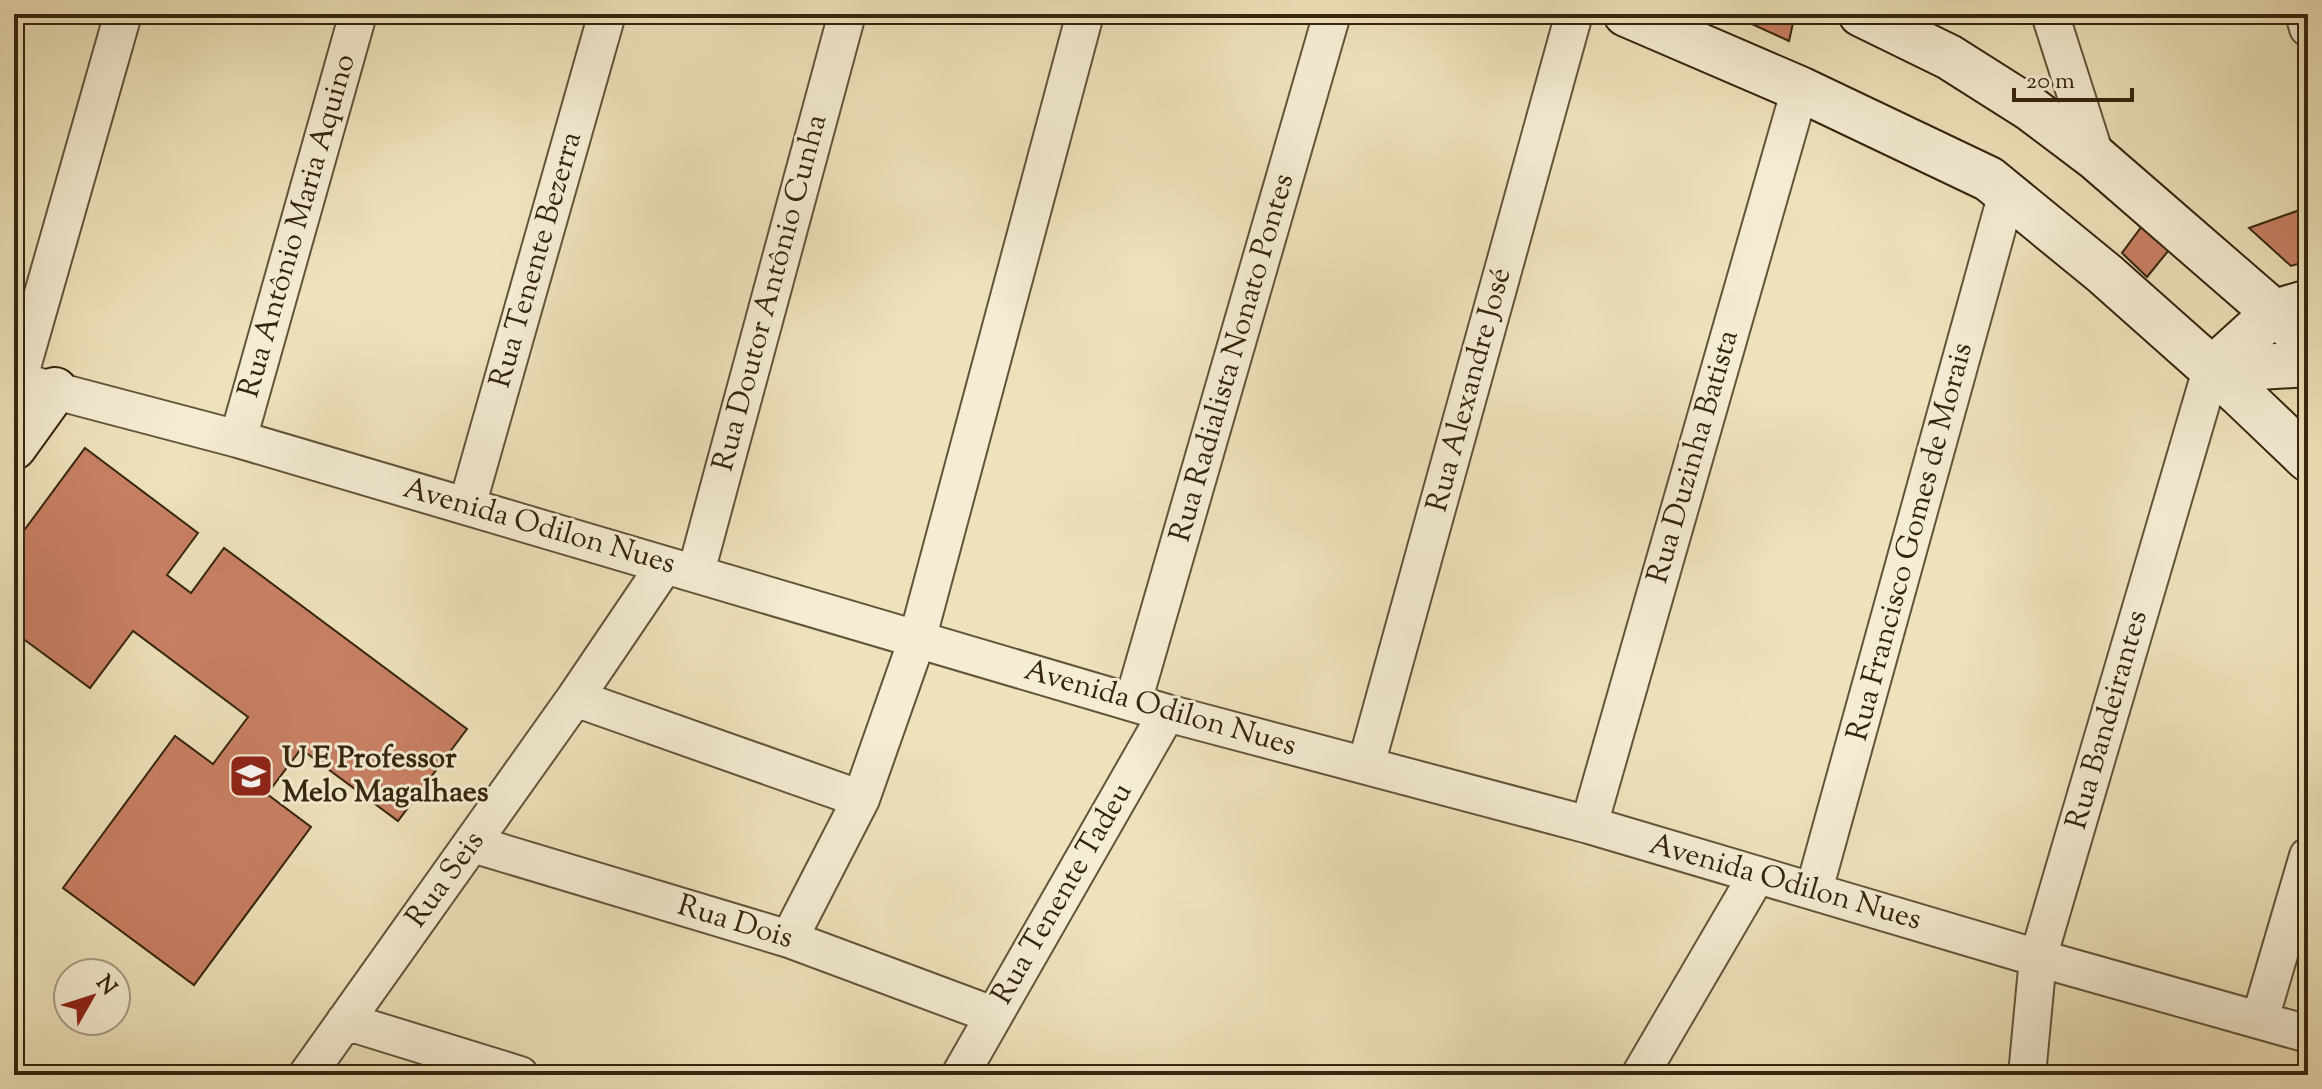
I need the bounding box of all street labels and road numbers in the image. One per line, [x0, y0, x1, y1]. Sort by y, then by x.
street label: Rua Antônio Maria Aquino [228, 49, 368, 403]
street label: Rua Doutor Antônio Cunha [703, 110, 839, 476]
street label: Rua Tenente Bezerra [480, 127, 594, 393]
street label: Rua Radialista Nonato Pontes [1160, 169, 1306, 547]
street label: Rua Alexandre José [1417, 263, 1523, 517]
street label: Rua Duzinha Batista [1637, 325, 1751, 589]
street label: Rua Francisco Gomes de Morais [1837, 338, 1985, 746]
street label: Avenida Odilon Nues [398, 468, 680, 586]
street label: Rua Bandeirantes [2056, 606, 2160, 834]
street label: Avenida Odilon Nues [1019, 650, 1301, 768]
street label: Rua Tenente Tadeu [982, 775, 1144, 1013]
street label: Rua Seis [396, 823, 496, 937]
street label: Avenida Odilon Nues [1644, 824, 1926, 942]
street label: Rua Dois [672, 885, 798, 961]

